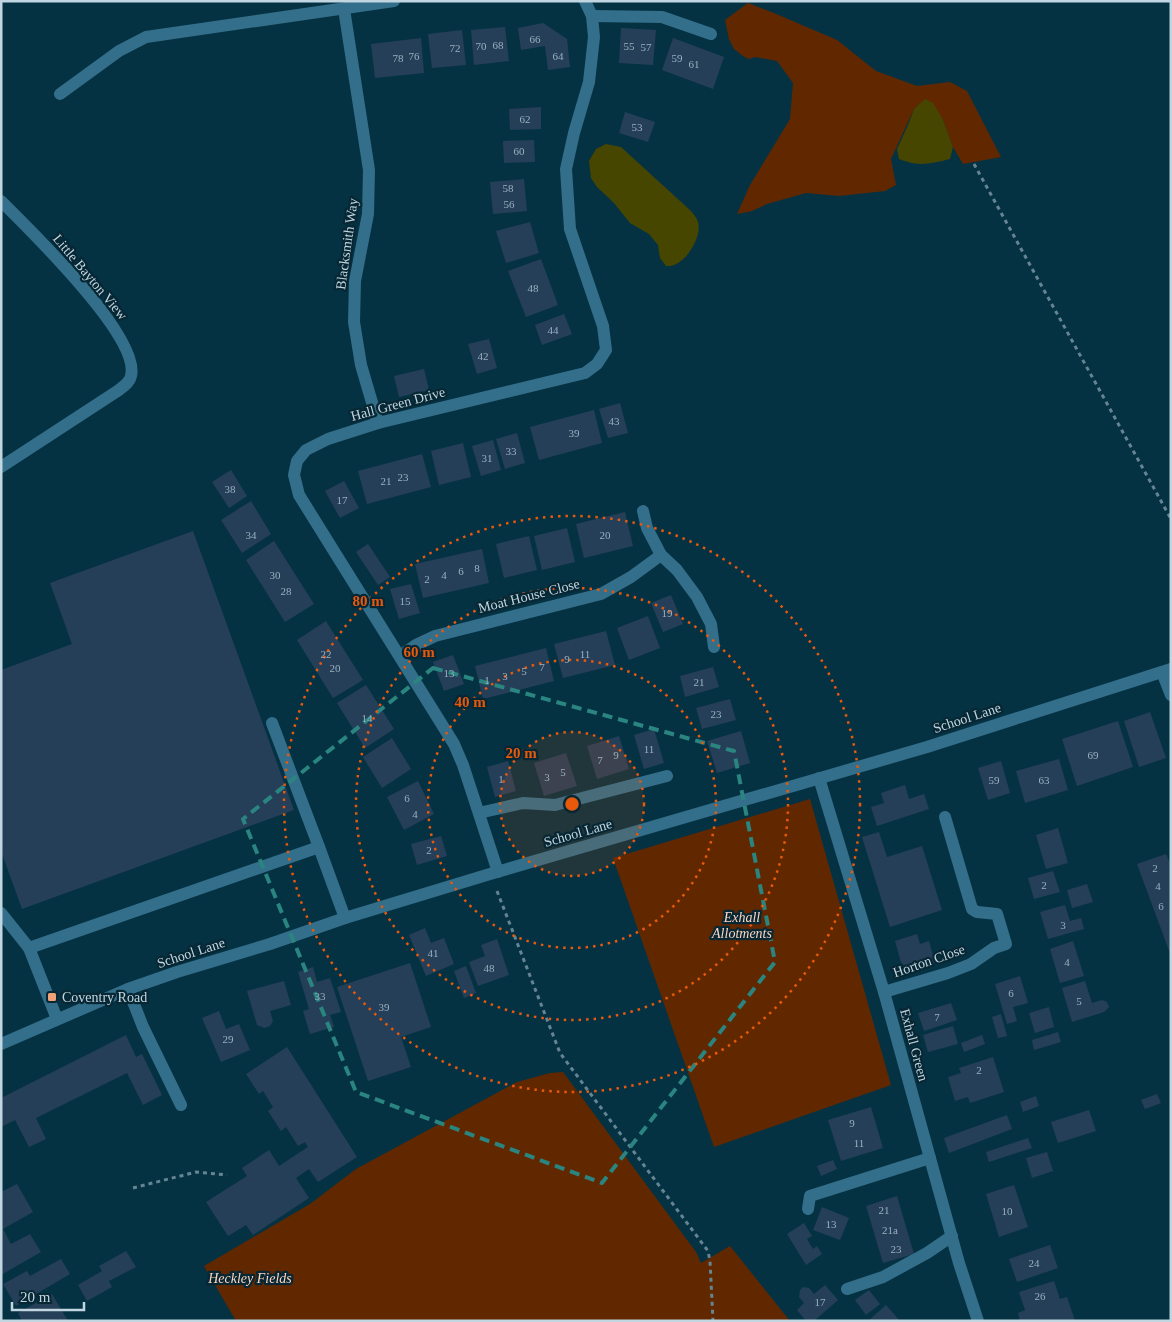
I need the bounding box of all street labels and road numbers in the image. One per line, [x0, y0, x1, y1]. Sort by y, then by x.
street label: Blacksmith Way [333, 197, 361, 291]
street label: Little Bayton View [50, 231, 131, 323]
street label: Hall Green Drive [349, 384, 447, 424]
street label: Moat House Close [477, 576, 581, 616]
street label: School Lane [931, 700, 1003, 736]
street label: School Lane [542, 816, 614, 850]
street label: School Lane [155, 935, 227, 971]
street label: Horton Close [891, 942, 967, 980]
street label: Exhall Green [897, 1007, 931, 1083]

